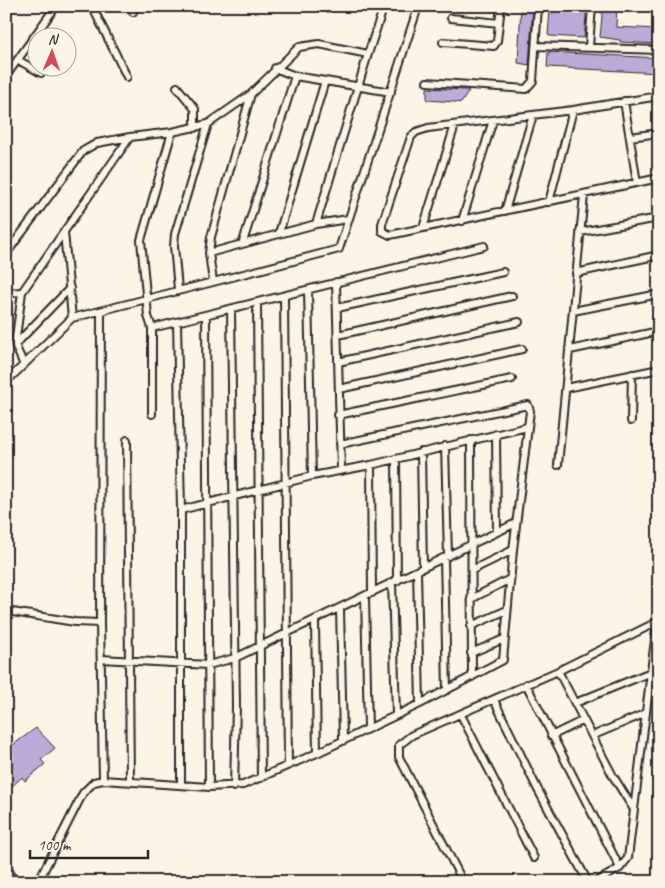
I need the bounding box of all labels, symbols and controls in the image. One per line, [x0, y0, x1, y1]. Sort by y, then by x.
north arrow [28, 28, 78, 78]
text: N [48, 31, 59, 48]
scale bar [30, 828, 148, 860]
text: 100 m [38, 836, 72, 855]

